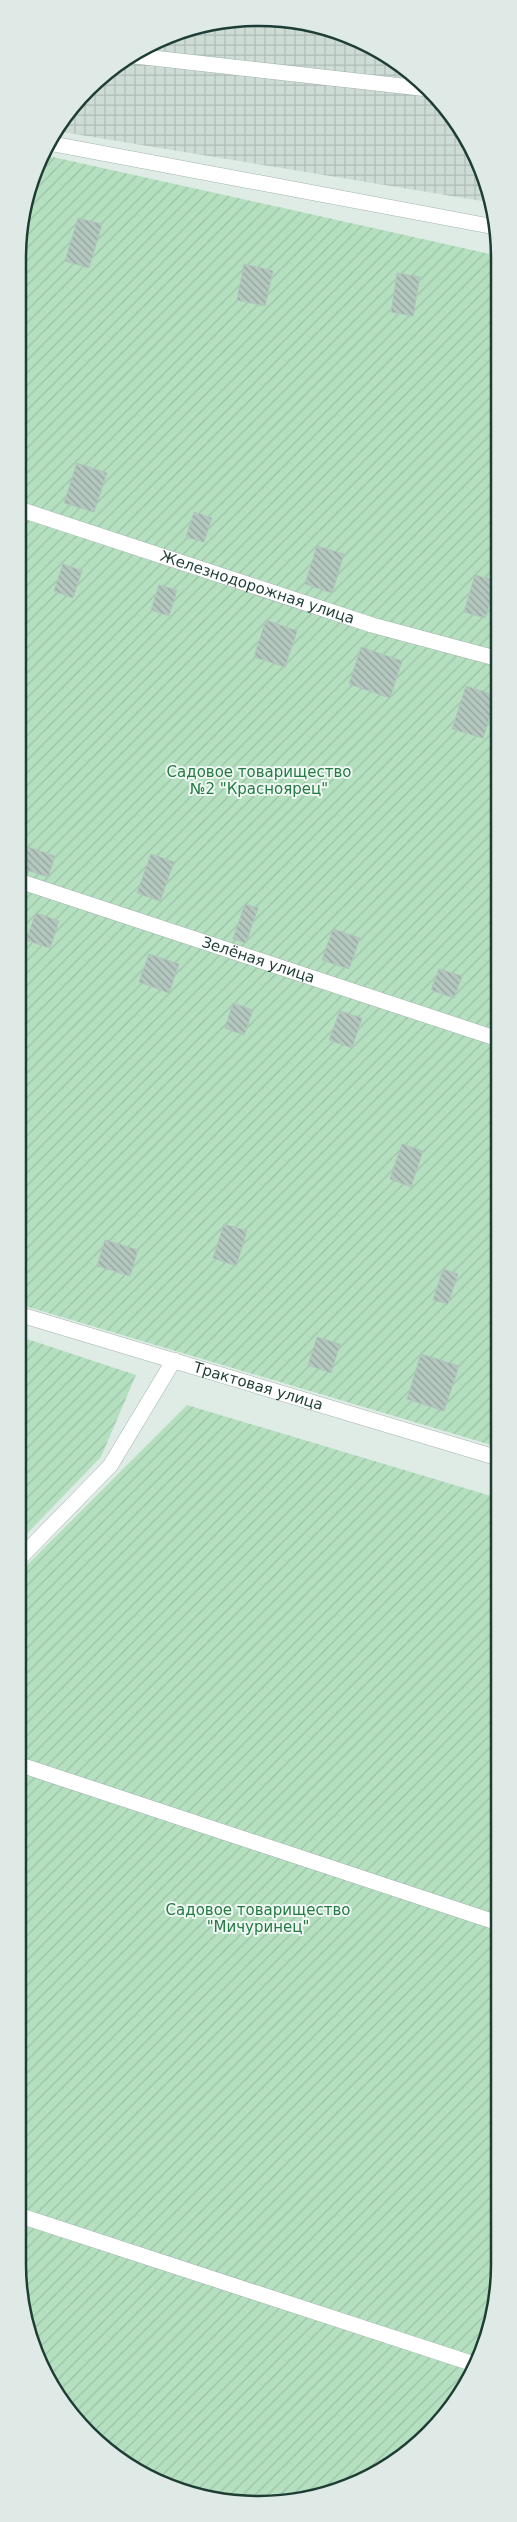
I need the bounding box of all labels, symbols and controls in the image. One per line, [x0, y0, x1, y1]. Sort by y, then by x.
street label: Железнодорожная улица [158, 547, 357, 628]
park label: Садовое товарищество №2 "Красноярец" [167, 763, 351, 798]
street label: Зелёная улица [199, 933, 317, 987]
street label: Трактовая улица [190, 1358, 325, 1414]
park label: Садовое товарищество "Мичуринец" [166, 1901, 350, 1936]

